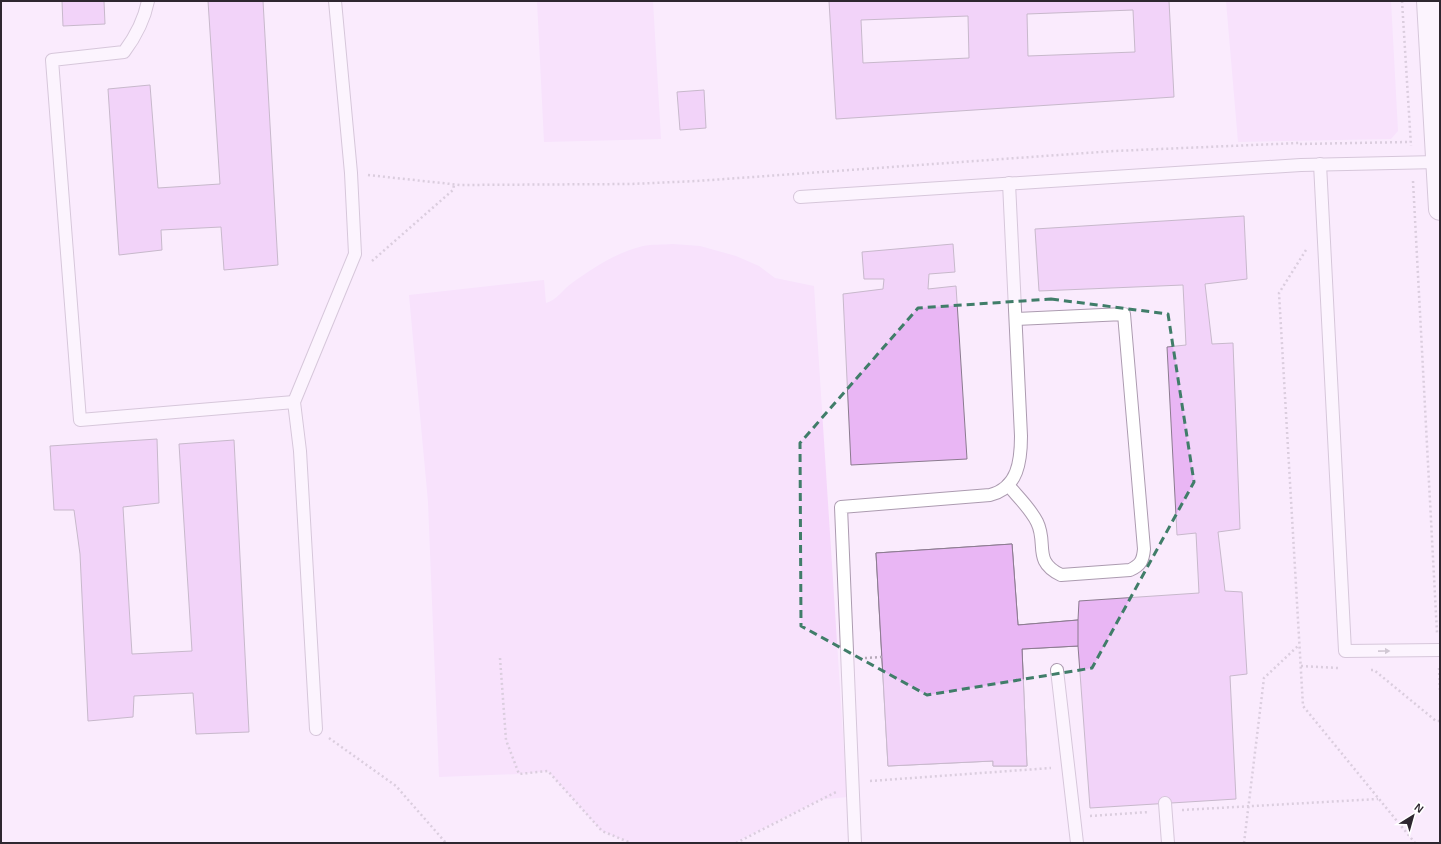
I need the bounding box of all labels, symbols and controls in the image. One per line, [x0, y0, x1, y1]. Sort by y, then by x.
one-way arrow [1378, 648, 1391, 654]
north arrow [1393, 796, 1433, 836]
text: N [1412, 801, 1426, 815]

